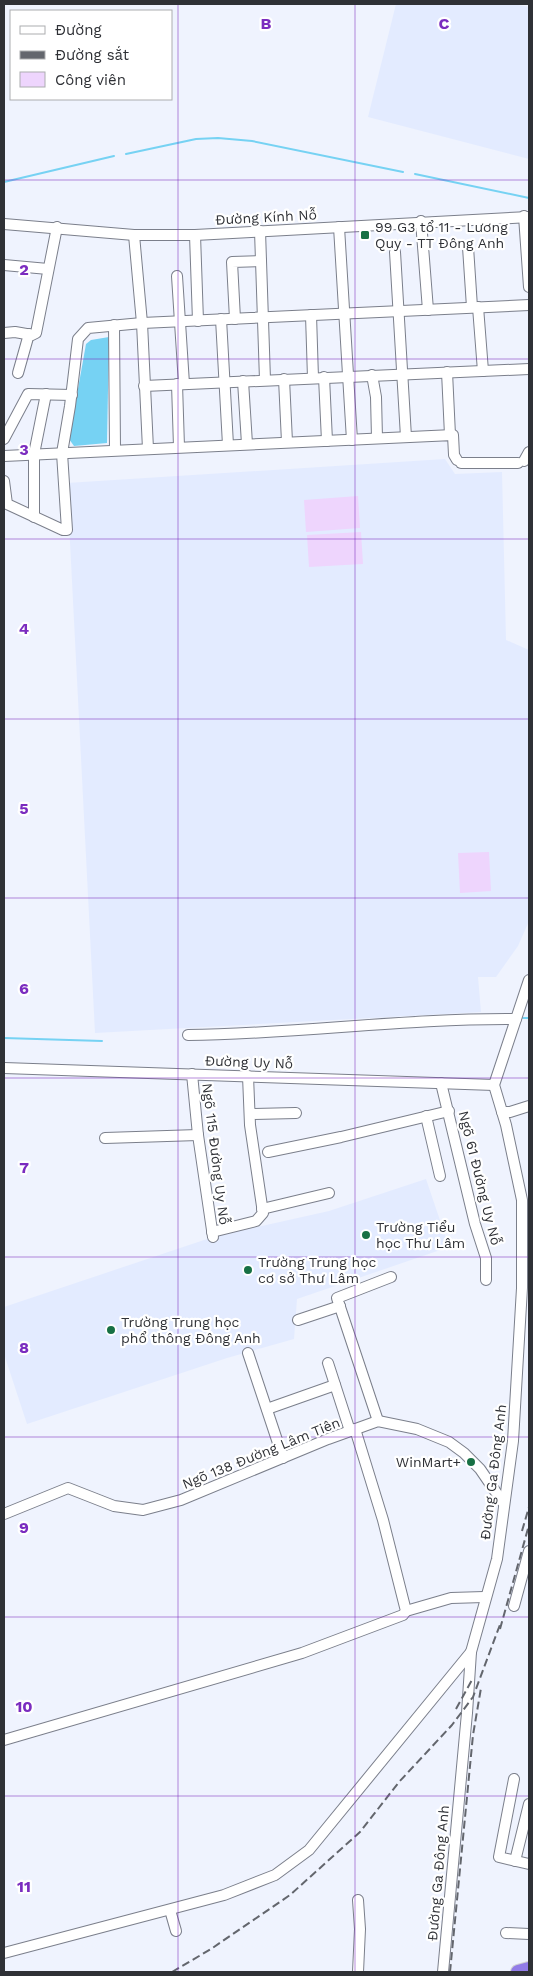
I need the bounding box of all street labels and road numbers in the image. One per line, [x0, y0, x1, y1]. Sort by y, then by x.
street label: Đường Kính Nỗ [215, 206, 317, 228]
street label: Đường Uy Nỗ [205, 1052, 293, 1072]
street label: Ngõ 115 Đường Uy Nỗ [199, 1082, 233, 1226]
street label: Ngõ 61 Đường Uy Nỗ [456, 1109, 504, 1247]
street label: Đường Ga Đông Anh [477, 1403, 509, 1541]
street label: Ngõ 138 Đường Lâm Tiên [180, 1414, 342, 1492]
street label: Đường Ga Đông Anh [424, 1804, 452, 1942]

